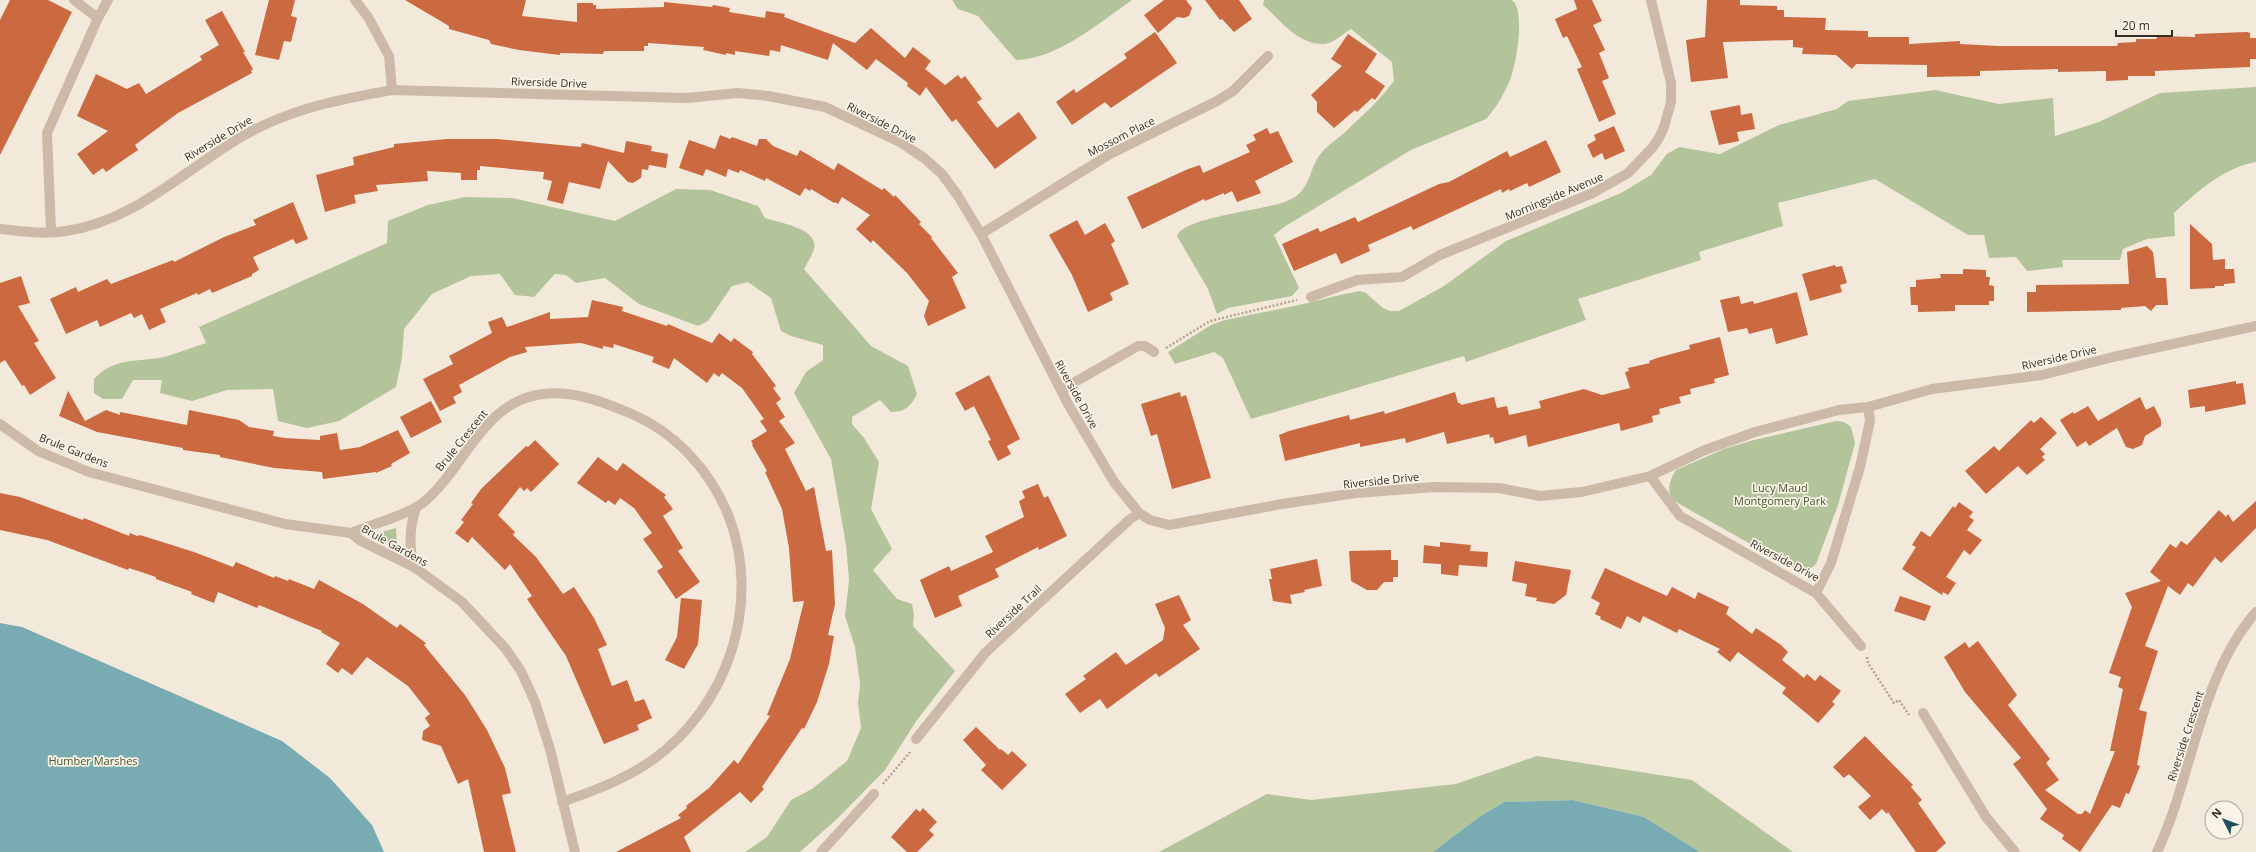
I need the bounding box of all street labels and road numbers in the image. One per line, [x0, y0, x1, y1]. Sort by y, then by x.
street label: Riverside Drive [511, 73, 587, 91]
street label: Riverside Drive [845, 98, 919, 146]
street label: Riverside Drive [181, 112, 255, 164]
street label: Mossom Place [1085, 113, 1157, 159]
street label: Morningside Avenue [1503, 169, 1605, 223]
street label: Riverside Drive [2020, 341, 2098, 373]
street label: Riverside Drive [1052, 357, 1102, 431]
street label: Brule Crescent [432, 406, 491, 474]
street label: Brule Gardens [37, 429, 111, 471]
street label: Riverside Drive [1342, 469, 1420, 491]
street label: Brule Gardens [359, 521, 431, 569]
street label: Riverside Drive [1748, 535, 1822, 585]
street label: Riverside Trail [982, 581, 1044, 641]
street label: Riverside Crescent [2163, 689, 2207, 783]

